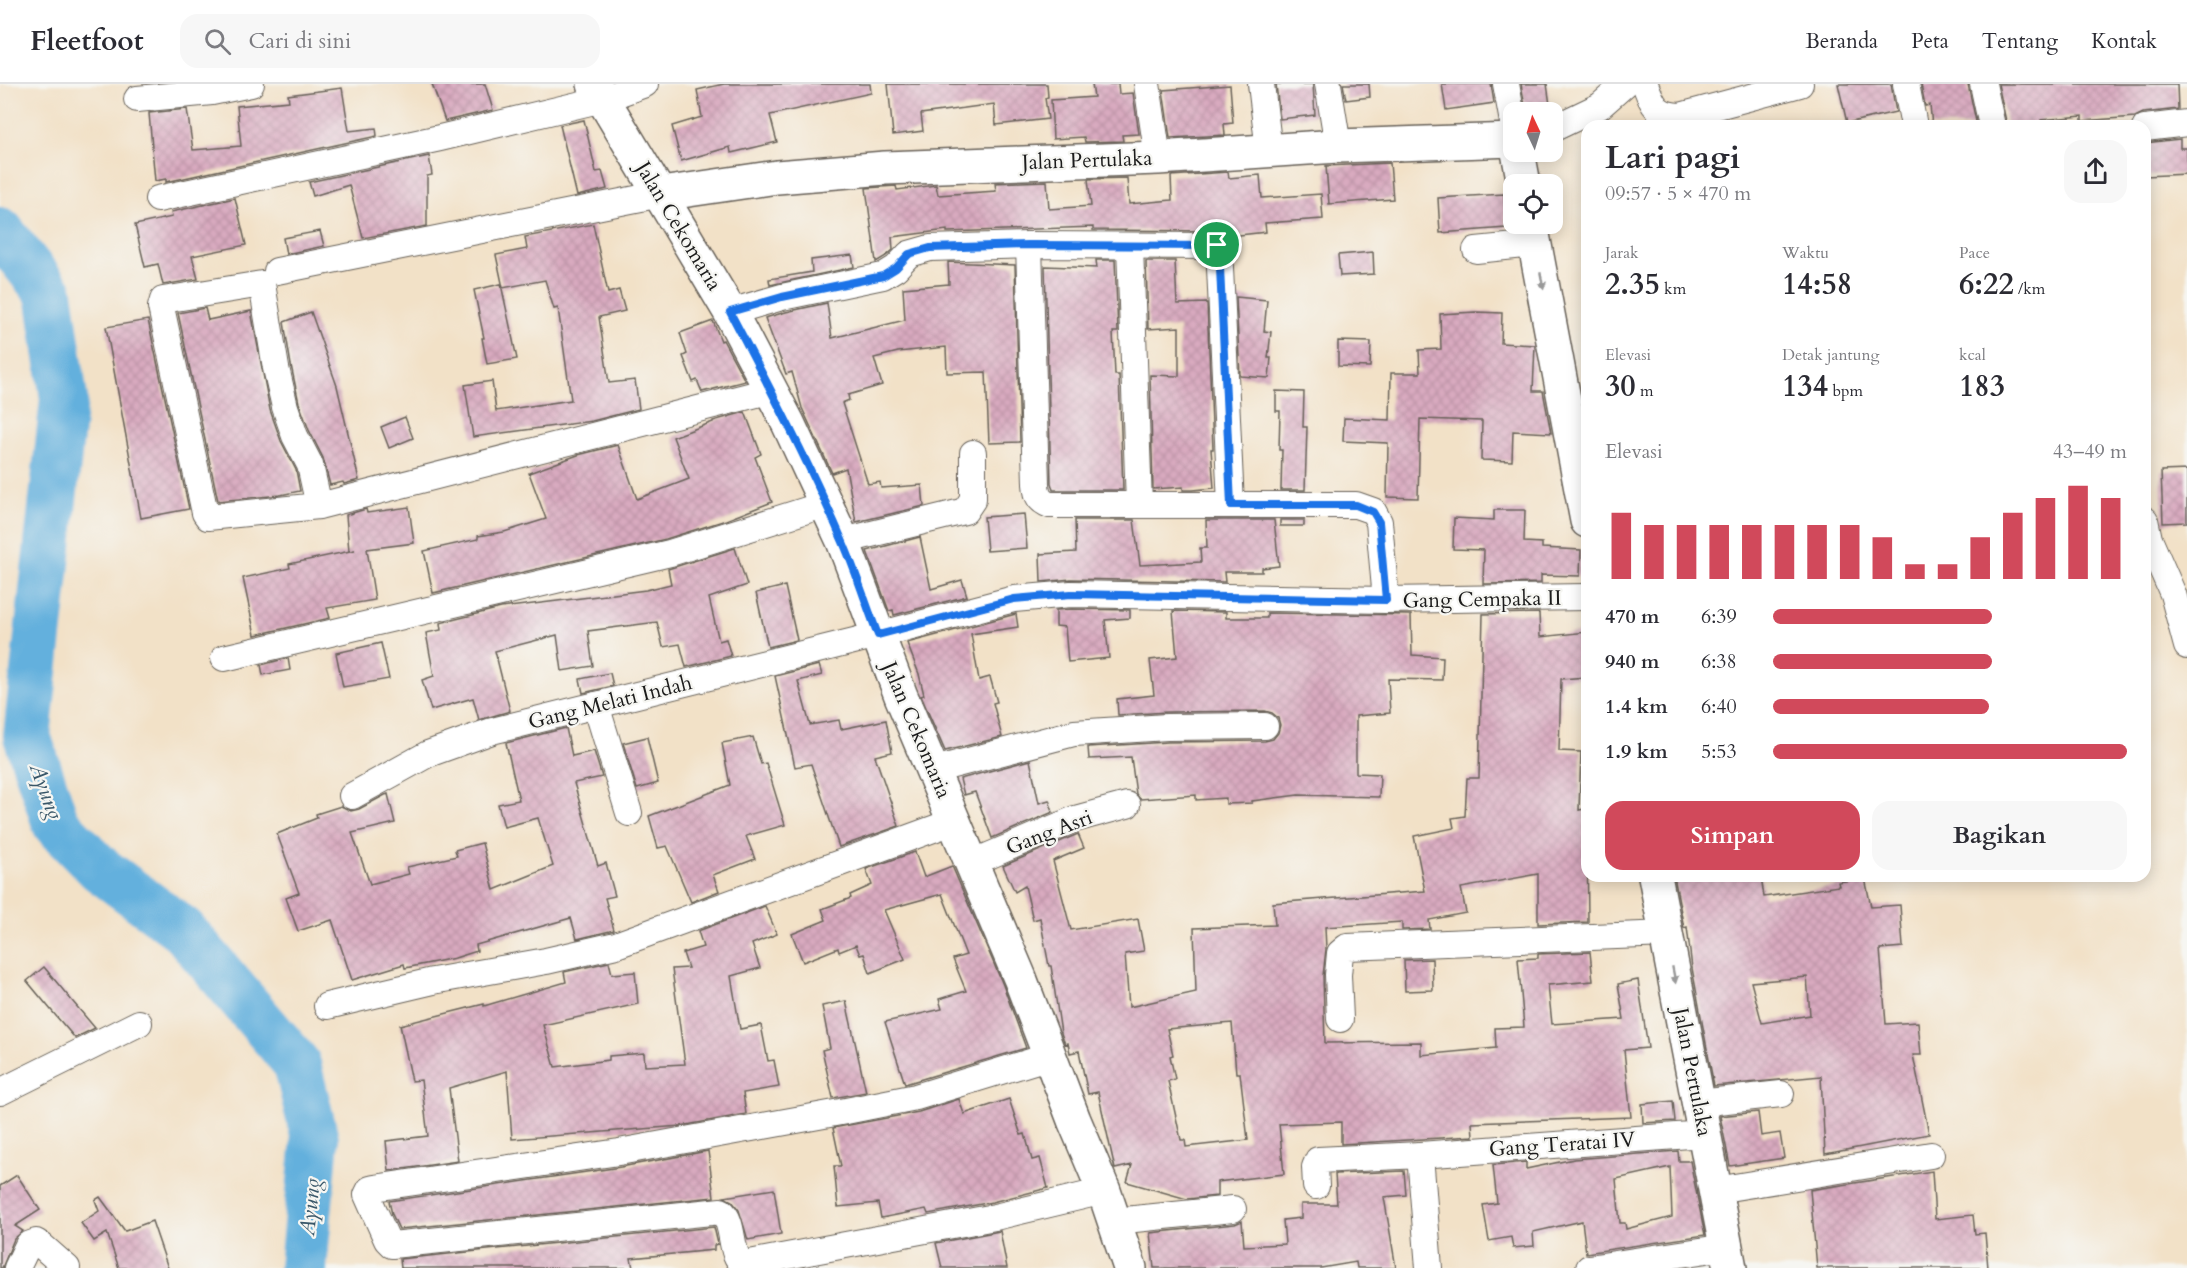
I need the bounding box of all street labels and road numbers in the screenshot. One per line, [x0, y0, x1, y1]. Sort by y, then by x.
street label: Jalan Pertulaka [1018, 144, 1153, 177]
street label: Jalan Cekomaria [627, 154, 729, 296]
street label: Gang Cempaka II [1402, 584, 1562, 615]
street label: Jalan Cekomaria [874, 655, 958, 803]
street label: Gang Melati Indah [525, 668, 696, 737]
street label: Gang Asri [1002, 803, 1097, 862]
street label: Jalan Pertulaka [1665, 1002, 1719, 1139]
street label: Gang Teratai IV [1488, 1125, 1637, 1164]

